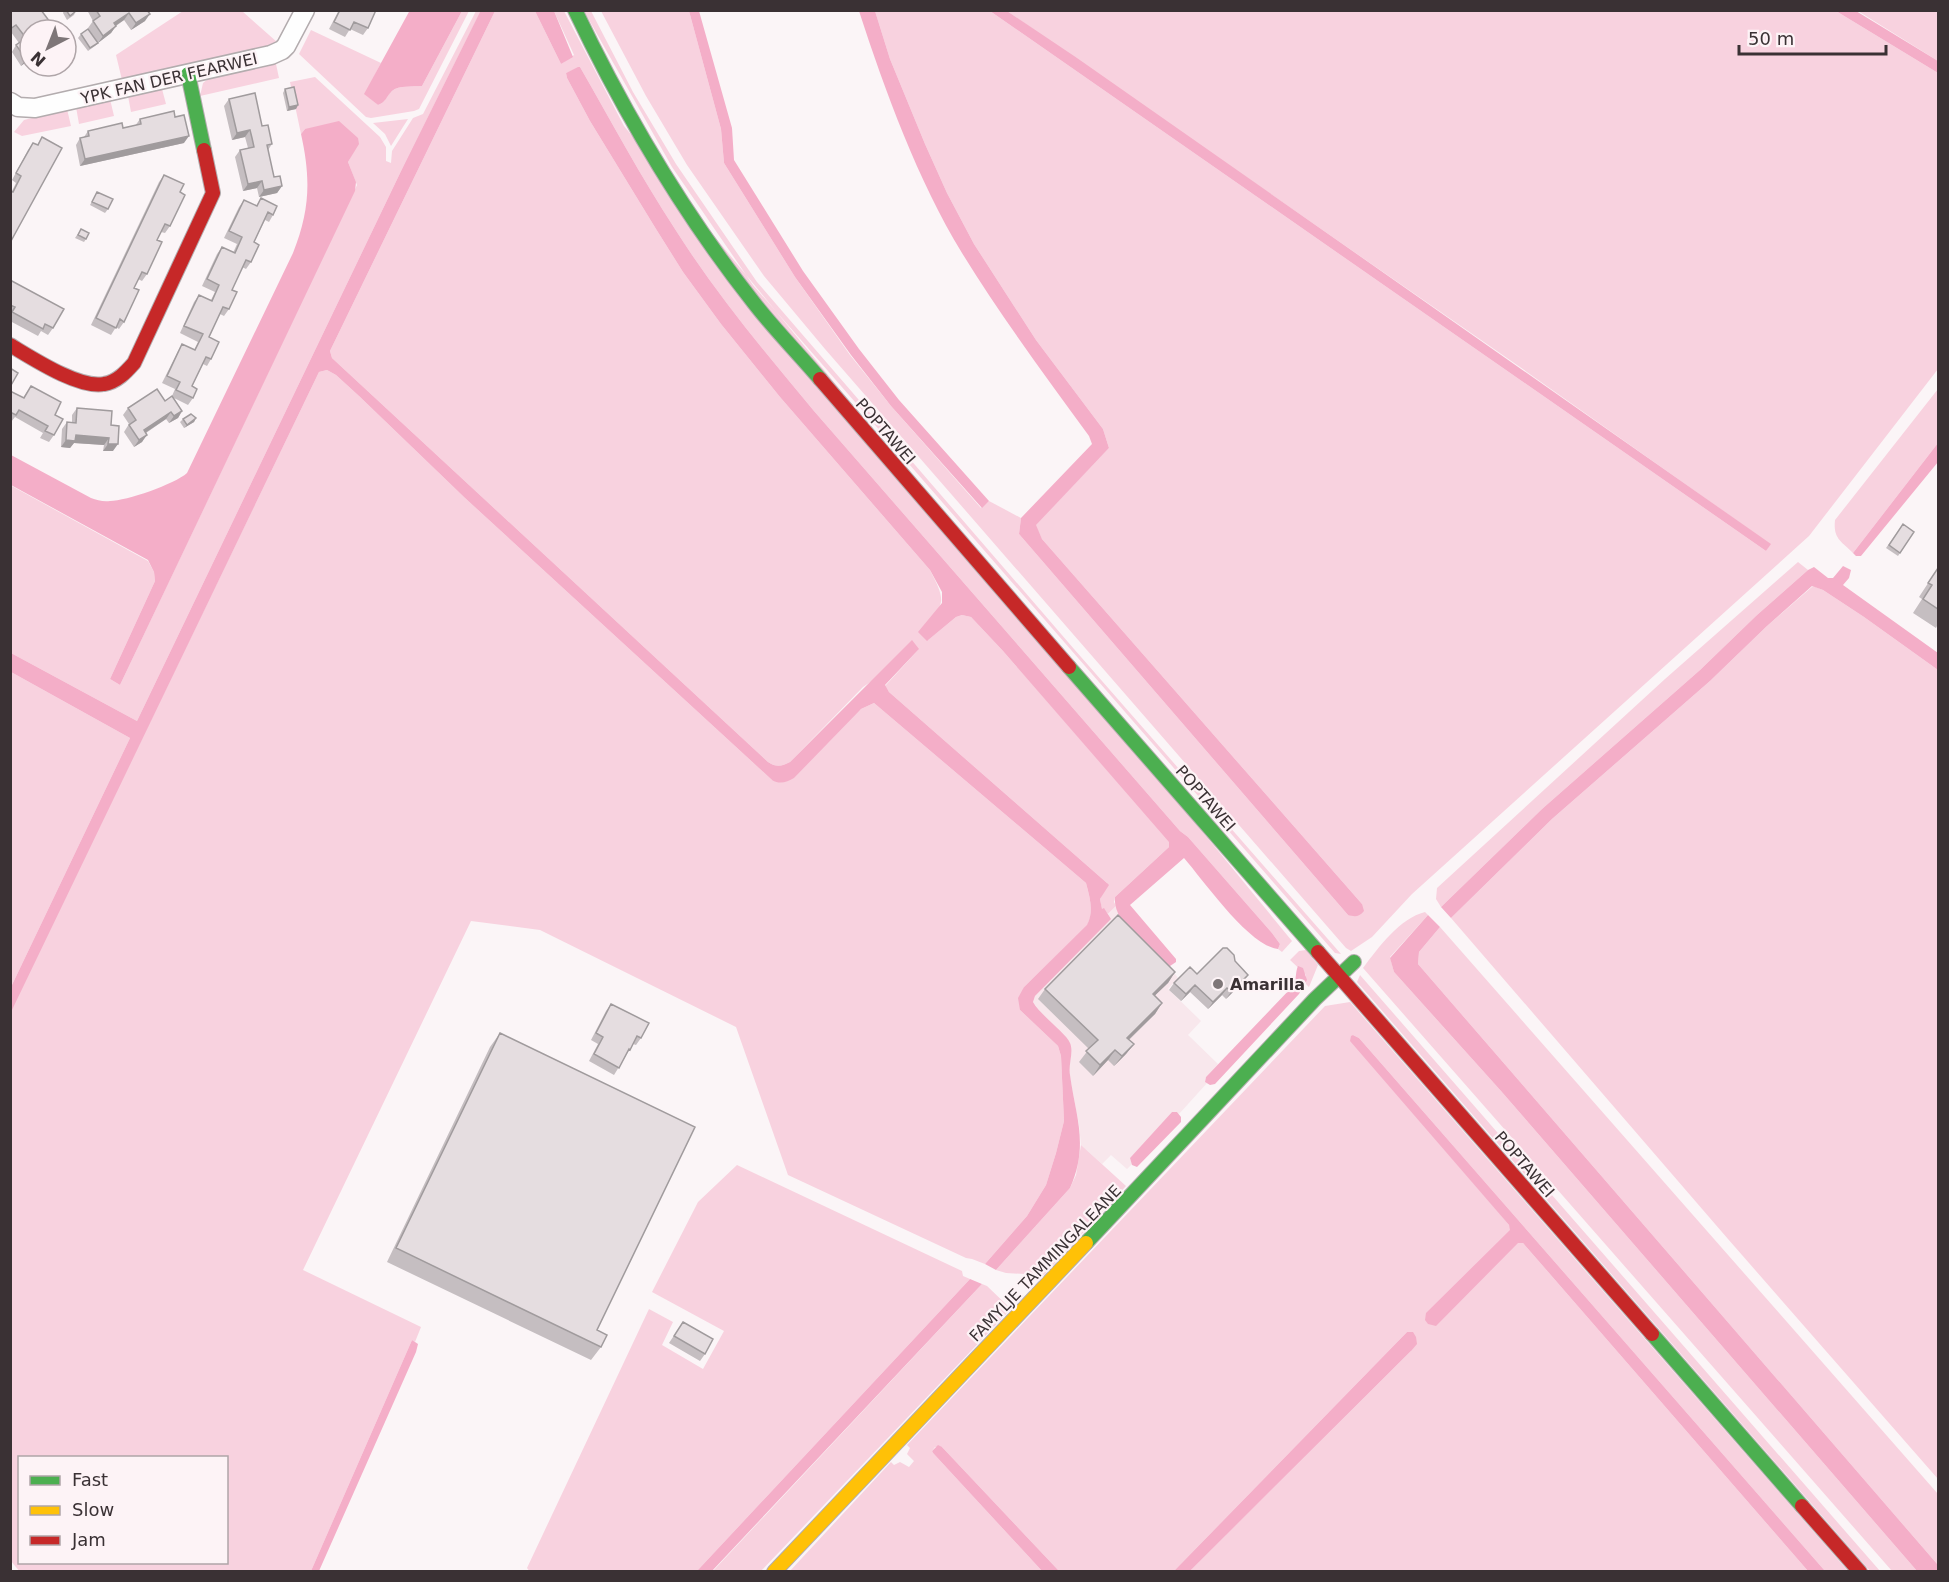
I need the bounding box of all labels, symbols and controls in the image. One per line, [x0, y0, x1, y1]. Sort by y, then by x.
north arrow [18, 18, 78, 78]
scale bar [1739, 18, 1886, 56]
text: 50 m [1748, 28, 1794, 49]
text: N [27, 47, 50, 70]
street label: YPK FAN DER FEARWEI [78, 49, 259, 108]
street label: POPTAWEI [852, 394, 919, 468]
street label: POPTAWEI [1172, 761, 1239, 835]
place label: Amarilla [1230, 975, 1305, 994]
marker: Amarilla [1211, 977, 1225, 991]
street label: POPTAWEI [1491, 1127, 1558, 1201]
street label: FAMYLJE TAMMINGALEANE [965, 1181, 1125, 1346]
legend [18, 1456, 228, 1564]
text: Fast [72, 1469, 108, 1490]
text: Slow [72, 1499, 114, 1520]
text: Jam [71, 1529, 106, 1550]

